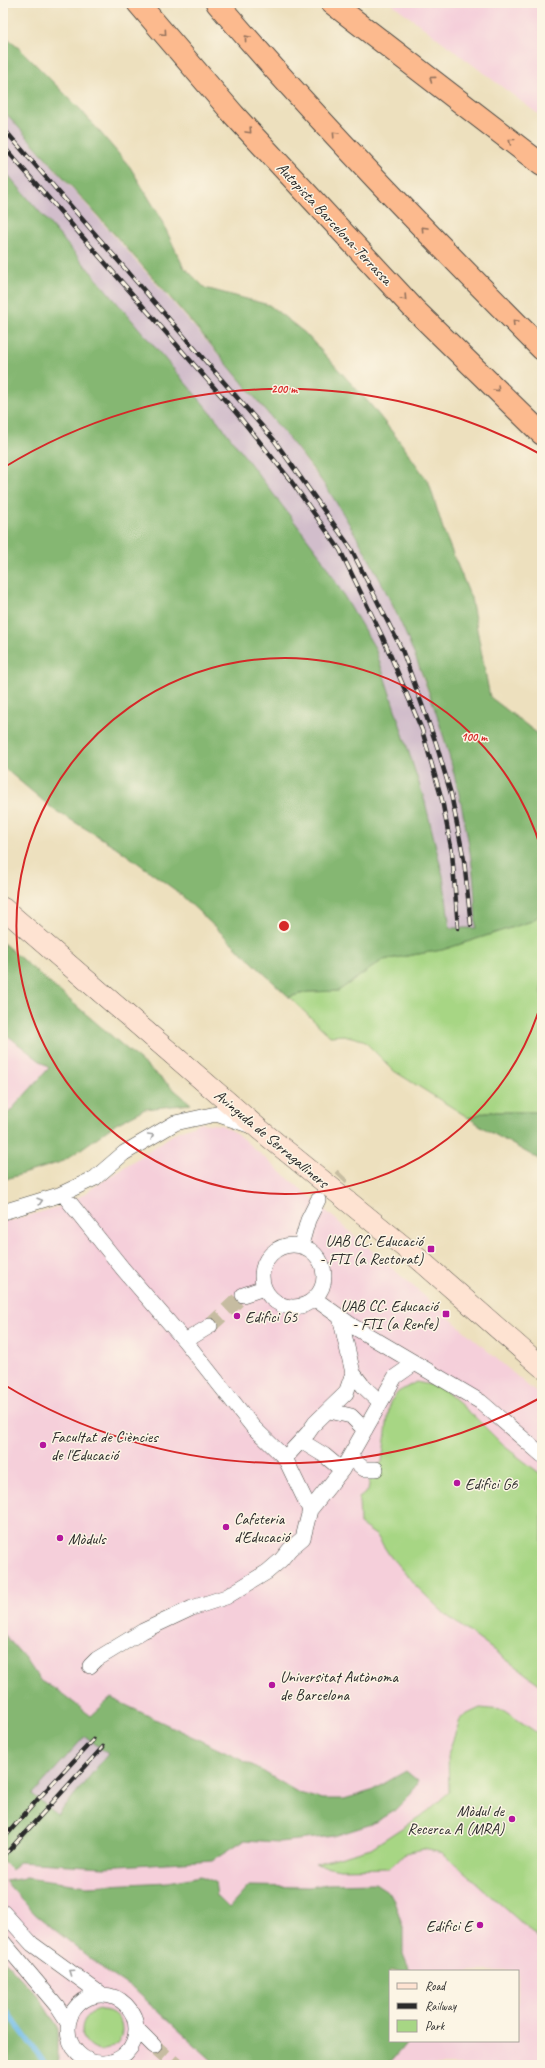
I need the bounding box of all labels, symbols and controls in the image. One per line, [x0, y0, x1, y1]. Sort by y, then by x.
one-way arrow [159, 28, 166, 35]
one-way arrow [244, 35, 252, 43]
one-way arrow [430, 77, 437, 84]
one-way arrow [244, 126, 252, 134]
one-way arrow [332, 131, 339, 139]
one-way arrow [509, 138, 516, 145]
street label: Autopista Barcelona-Terrassa [272, 158, 397, 290]
one-way arrow [422, 226, 429, 233]
one-way arrow [400, 293, 407, 301]
one-way arrow [512, 319, 520, 327]
text: 200 m [271, 381, 298, 397]
one-way arrow [492, 384, 500, 392]
text: 100 m [461, 729, 488, 745]
centre of rings [277, 919, 291, 933]
street label: Avinguda de Serragalliners [210, 1085, 334, 1193]
one-way arrow [147, 1133, 155, 1140]
one-way arrow [37, 1197, 44, 1206]
place label: UAB CC. Educació - FTI (a Rectorat) [319, 1231, 425, 1269]
marker: UAB CC. Educació - FTI (a Rectorat) [426, 1244, 436, 1254]
place label: UAB CC. Educació - FTI (a Renfe) [340, 1296, 440, 1334]
place label: Edifici G5 [245, 1307, 298, 1327]
marker: UAB CC. Educació - FTI (a Renfe) [441, 1309, 451, 1319]
marker: Edifici G5 [232, 1311, 242, 1321]
place label: Facultat de Ciències de l'Educació [51, 1427, 159, 1465]
marker: Facultat de Ciències de l'Educació [38, 1440, 48, 1450]
place label: Edifici G6 [465, 1474, 518, 1494]
marker: Edifici G6 [452, 1478, 462, 1488]
place label: Cafeteria d'Educació [234, 1509, 292, 1547]
marker: Cafeteria d'Educació [221, 1522, 231, 1532]
place label: Mòduls [68, 1529, 107, 1549]
marker: Mòduls [55, 1533, 65, 1543]
place label: Universitat Autònoma de Barcelona [280, 1667, 400, 1705]
marker: Universitat Autònoma de Barcelona [267, 1680, 277, 1690]
place label: Mòdul de Recerca A (MRA) [407, 1801, 506, 1839]
marker: Mòdul de Recerca A (MRA) [507, 1814, 517, 1824]
place label: Edifici E [426, 1916, 475, 1936]
marker: Edifici E [475, 1920, 485, 1930]
one-way arrow [68, 1969, 75, 1977]
legend [389, 1970, 519, 2042]
text: Road [425, 1978, 447, 1994]
text: Railway [425, 1998, 457, 2014]
text: Park [425, 2018, 446, 2034]

